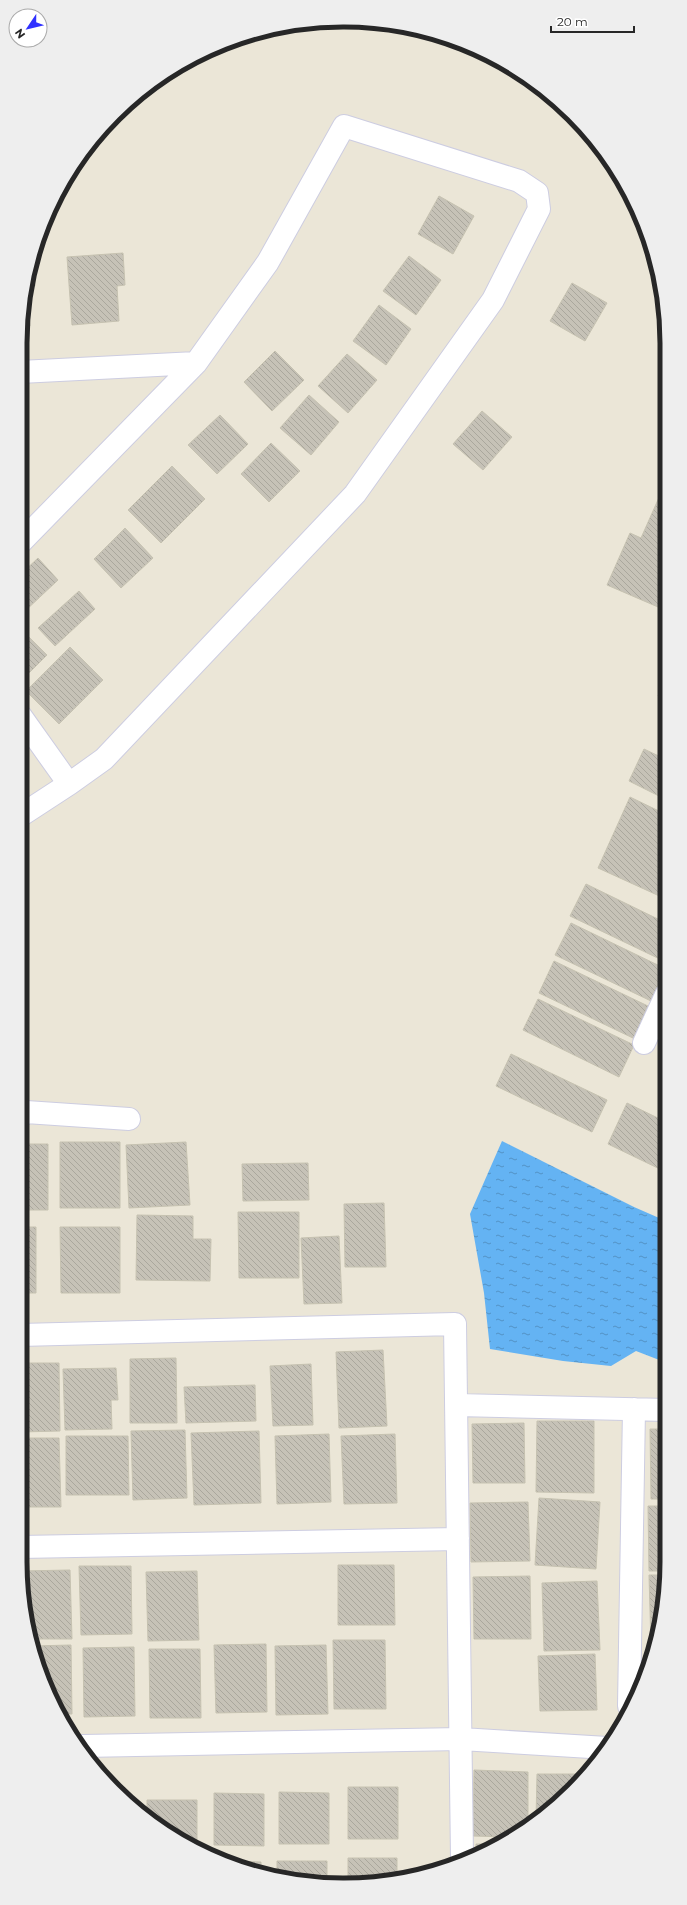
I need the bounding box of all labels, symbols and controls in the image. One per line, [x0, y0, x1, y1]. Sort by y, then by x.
north arrow [8, 8, 48, 48]
scale bar [551, 8, 634, 34]
text: 20 m [557, 14, 588, 29]
text: N [12, 26, 28, 41]

